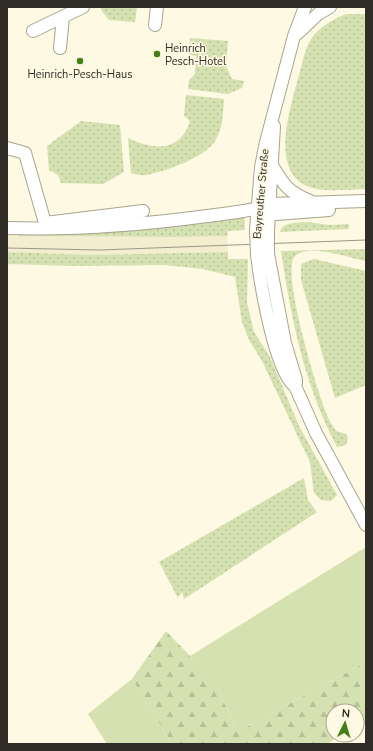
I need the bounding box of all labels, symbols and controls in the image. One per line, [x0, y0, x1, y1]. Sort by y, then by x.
place label: Heinrich Pesch-Hotel [165, 41, 227, 69]
marker: Heinrich Pesch-Hotel [152, 49, 162, 59]
marker: Heinrich-Pesch-Haus [75, 56, 85, 66]
place label: Heinrich-Pesch-Haus [27, 67, 133, 82]
street label: Bayreuther Straße [250, 148, 272, 240]
north arrow [325, 703, 365, 743]
text: N [341, 706, 351, 721]

